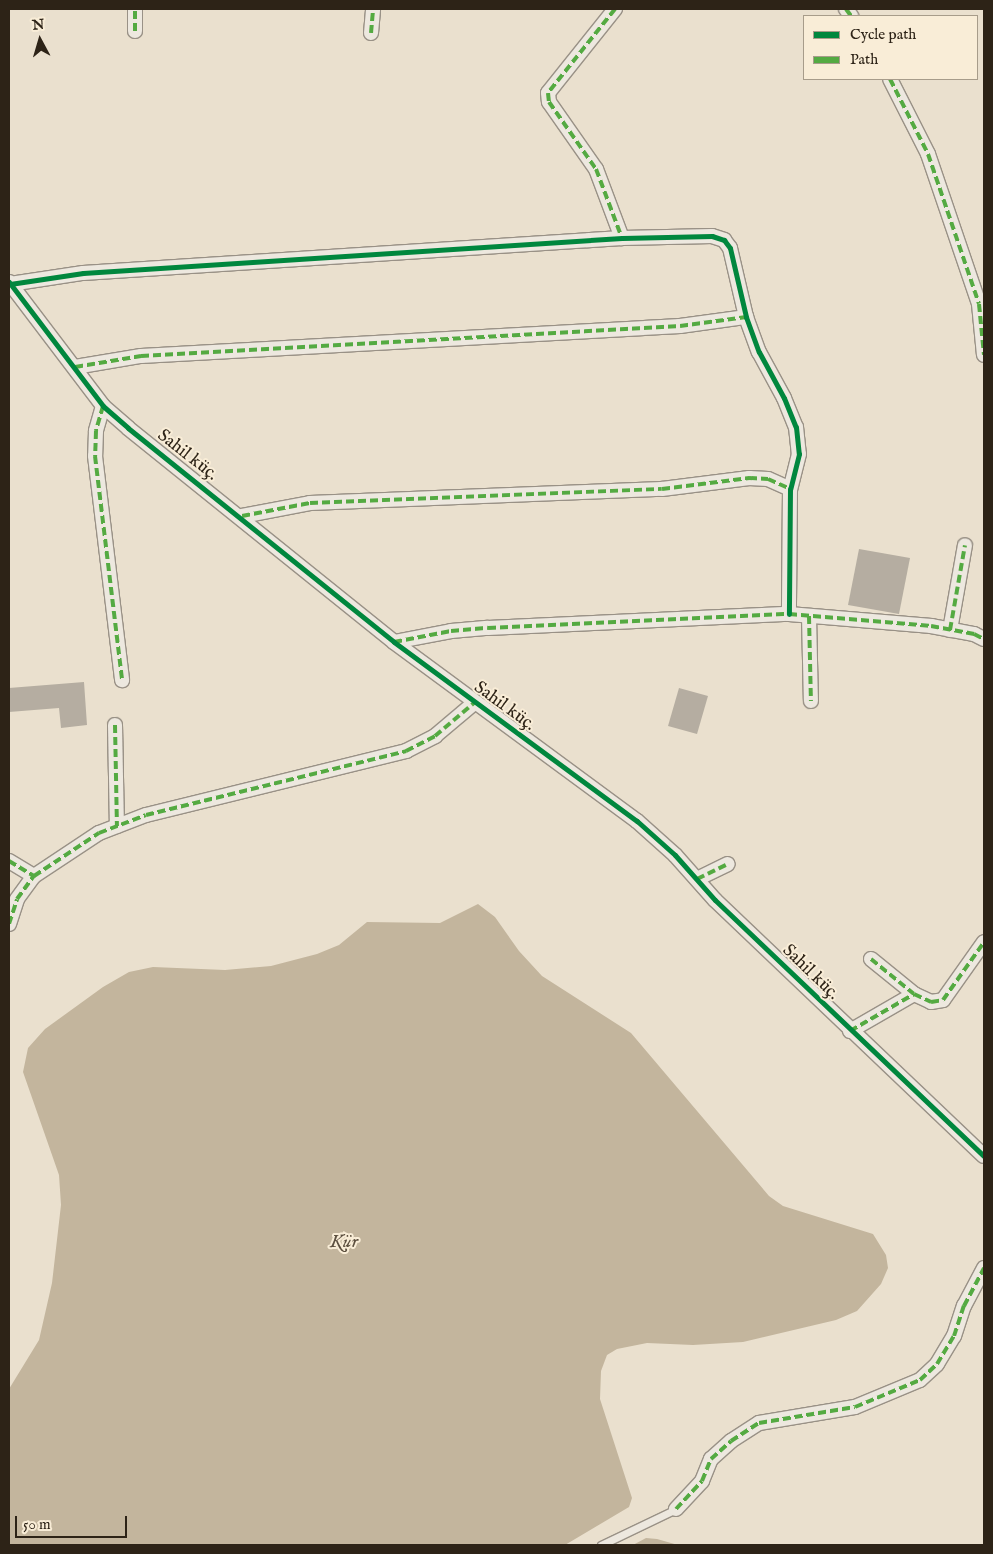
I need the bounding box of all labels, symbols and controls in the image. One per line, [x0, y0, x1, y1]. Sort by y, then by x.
north arrow [15, 15, 65, 65]
text: N [31, 15, 45, 35]
legend [803, 15, 978, 80]
text: Cycle path [850, 25, 916, 44]
text: Path [850, 50, 878, 69]
street label: Sahil küç. [152, 426, 222, 486]
street label: Sahil küç. [469, 677, 539, 737]
street label: Sahil küç. [777, 941, 843, 1005]
water label: Kür [330, 1232, 358, 1254]
scale bar [18, 1506, 130, 1538]
text: 50 m [23, 1515, 51, 1534]

